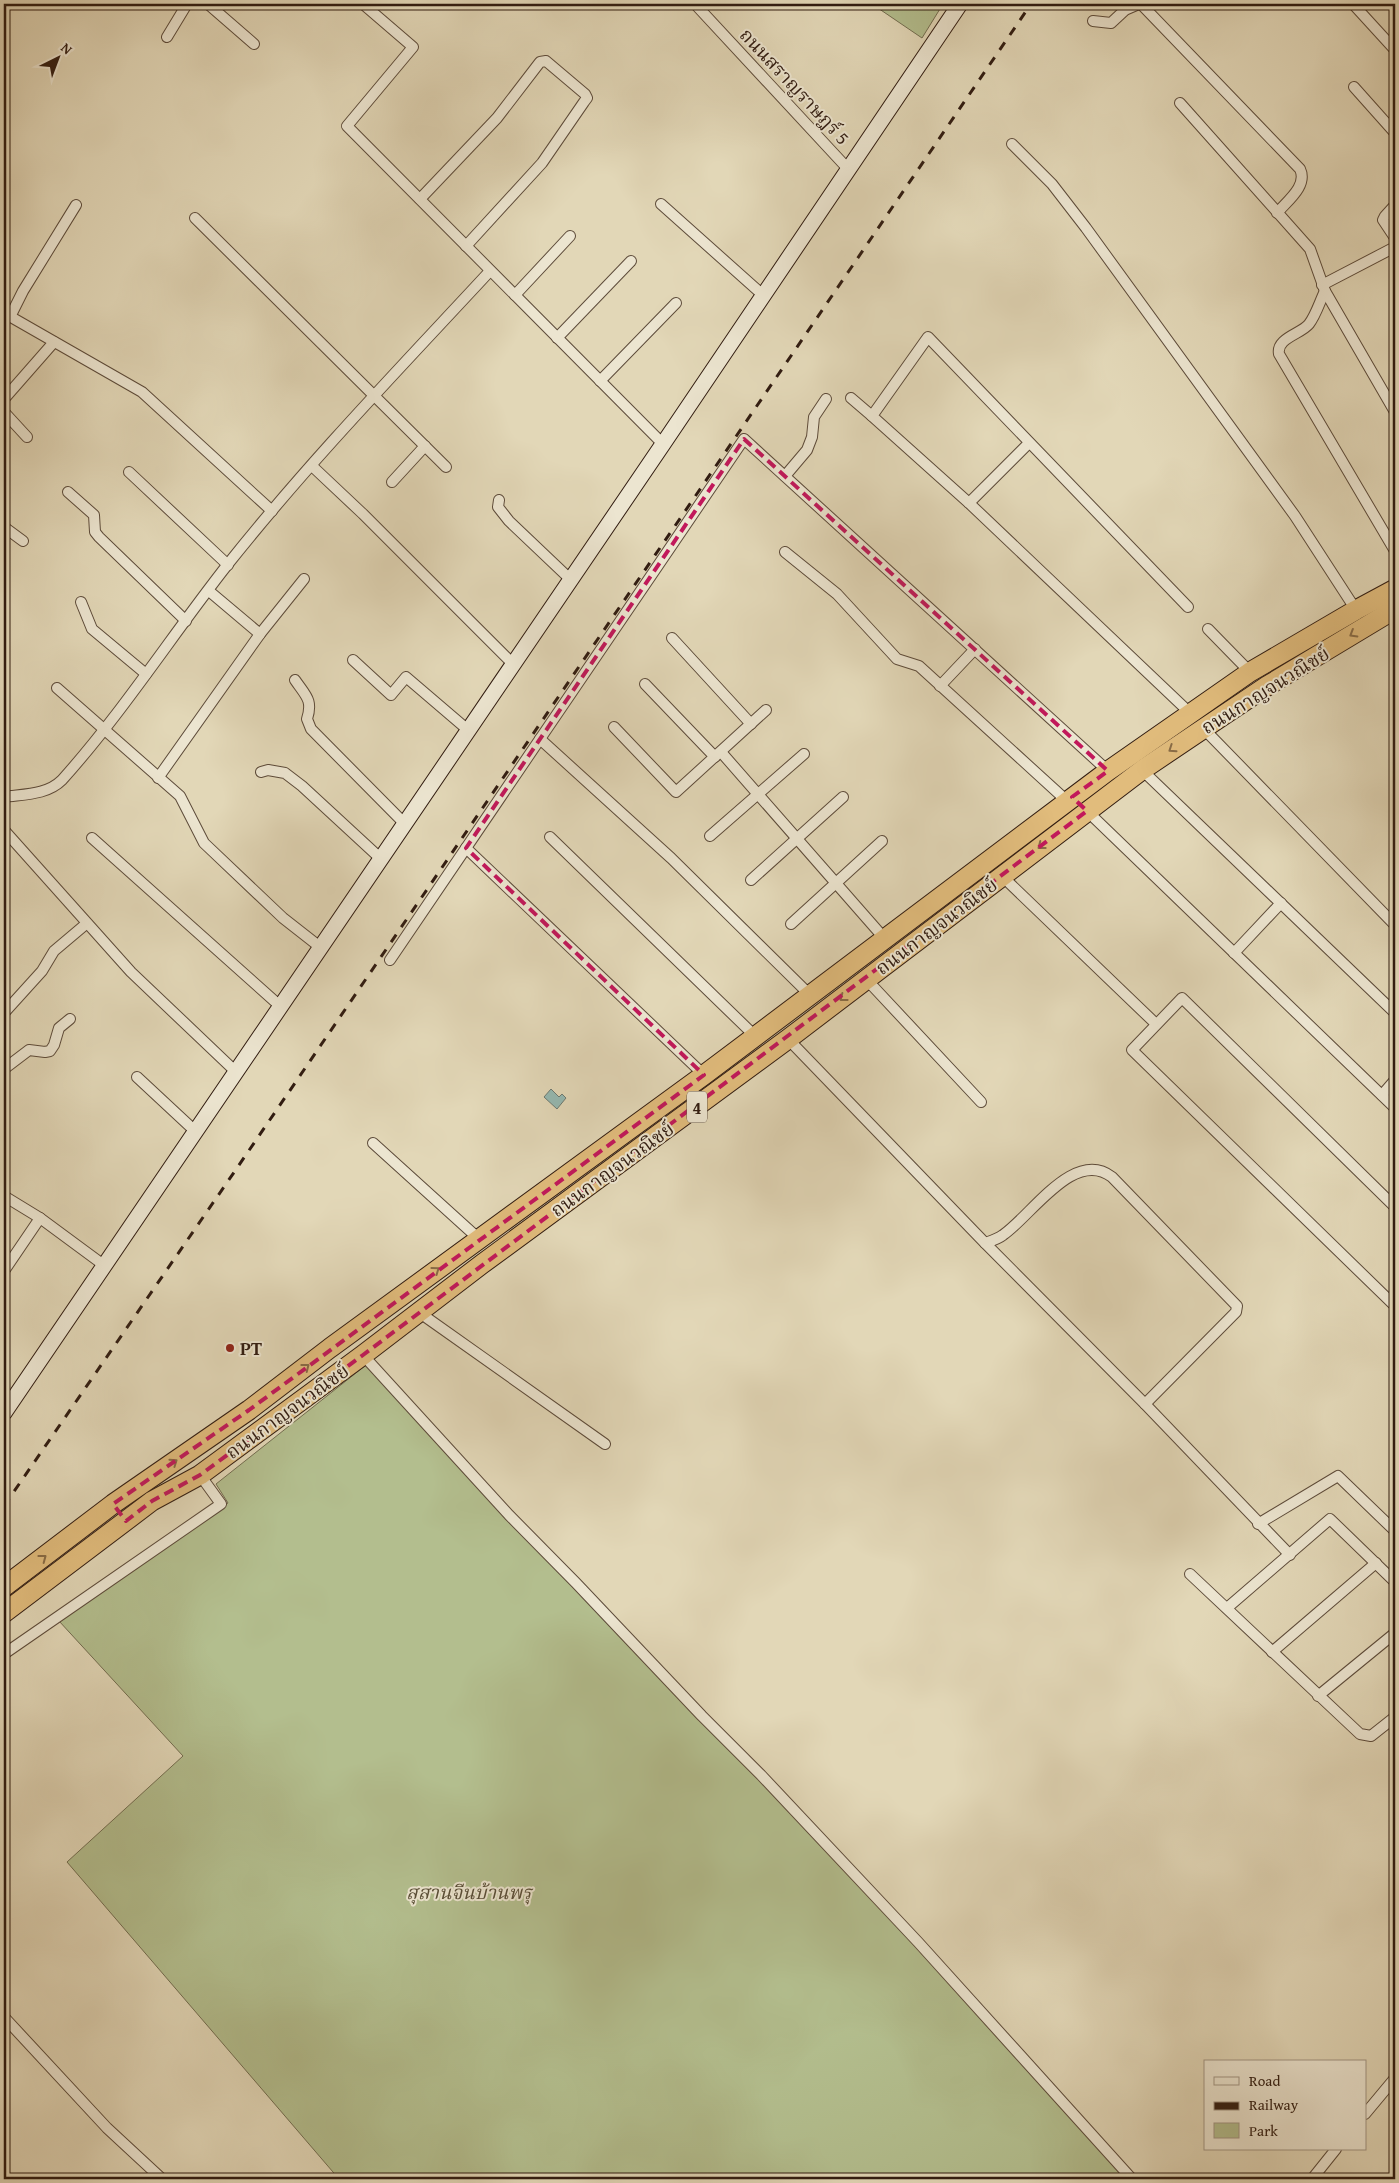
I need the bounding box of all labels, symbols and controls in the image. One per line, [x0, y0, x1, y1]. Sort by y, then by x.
street label: ถนนสราญราษฎร์ 5 [733, 21, 857, 151]
north arrow [32, 32, 82, 82]
text: N [57, 38, 77, 59]
one-way arrow [1350, 627, 1359, 637]
street label: ถนนกาญจนวณิชย์ [1195, 639, 1335, 741]
one-way arrow [1168, 743, 1178, 752]
one-way arrow [1037, 840, 1047, 849]
street label: ถนนกาญจนวณิชย์ [869, 871, 1003, 981]
one-way arrow [839, 992, 849, 1001]
road number: 4 [687, 1092, 707, 1122]
street label: ถนนกาญจนวณิชย์ [544, 1115, 680, 1223]
one-way arrow [430, 1267, 440, 1276]
place label: PT [240, 1334, 262, 1362]
marker: PT [224, 1342, 236, 1354]
street label: ถนนกาญจนวณิชย์ [219, 1357, 355, 1465]
one-way arrow [300, 1364, 310, 1373]
one-way arrow [168, 1459, 178, 1468]
one-way arrow [37, 1555, 46, 1563]
park label: สุสานจีนบ้านพรุ [406, 1878, 534, 1906]
legend [1204, 2060, 1366, 2150]
text: Road [1249, 2070, 1280, 2091]
text: Railway [1249, 2094, 1299, 2115]
text: Park [1249, 2120, 1278, 2141]

